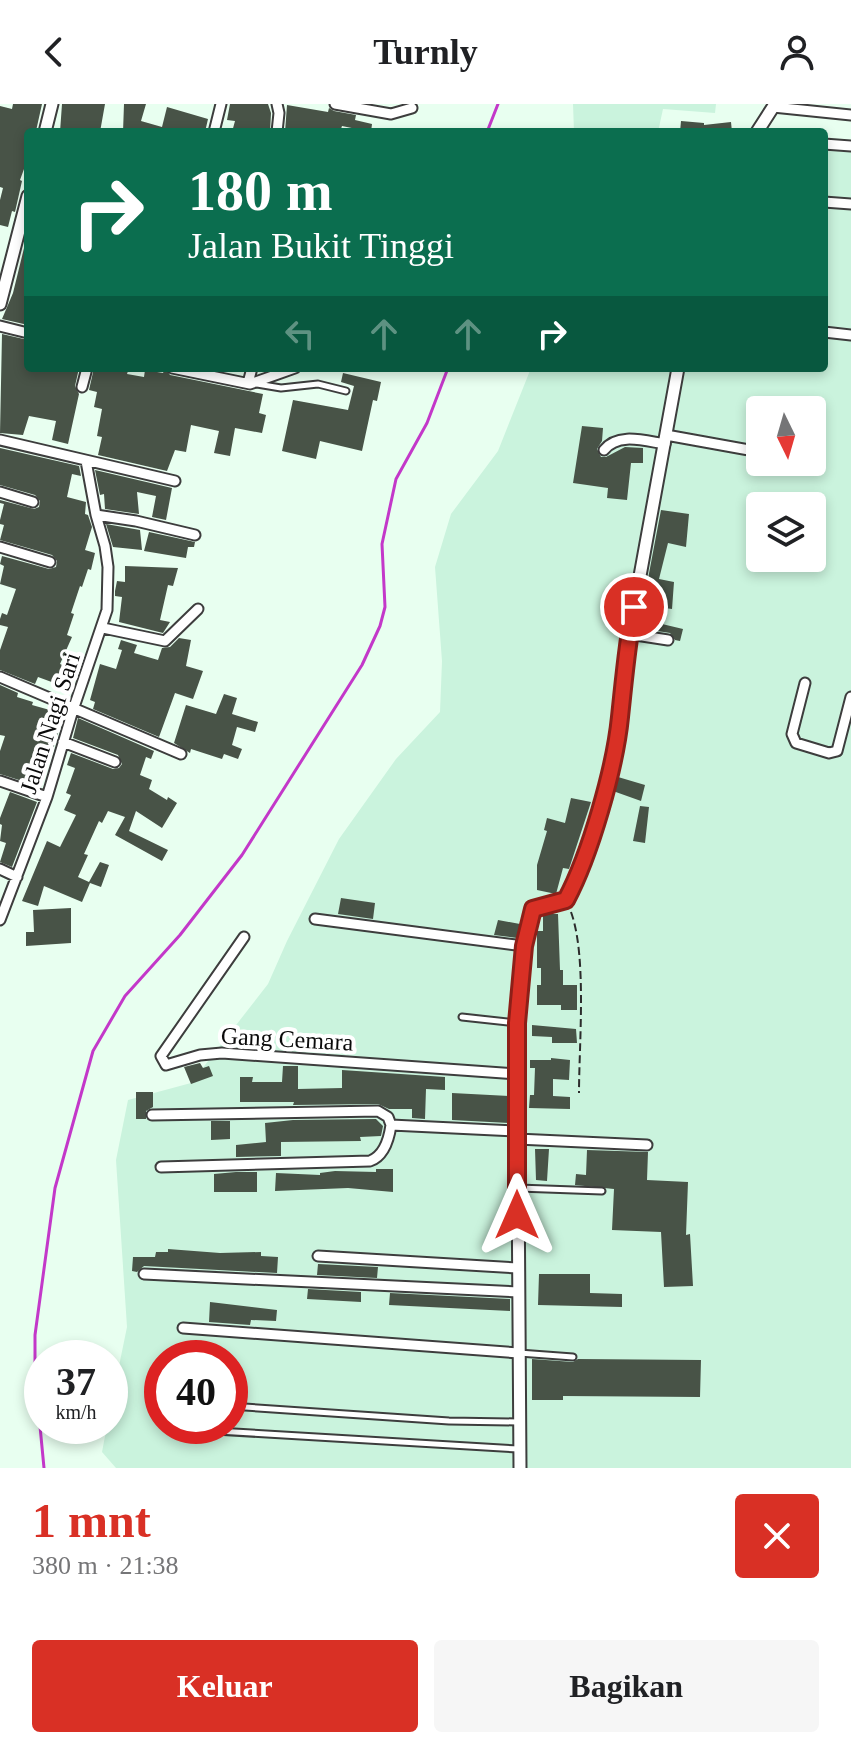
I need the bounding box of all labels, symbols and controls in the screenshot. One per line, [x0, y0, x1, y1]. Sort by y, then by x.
icon: back [32, 30, 76, 74]
icon: person [775, 30, 819, 74]
text: Turnly [373, 32, 478, 72]
icon: right [56, 160, 160, 264]
text: 180 m [188, 160, 333, 222]
text: Jalan Bukit Tinggi [188, 226, 454, 266]
icon: left [278, 312, 322, 356]
icon: ahead [362, 312, 406, 356]
icon: ahead [446, 312, 490, 356]
icon: right [530, 312, 574, 356]
north arrow [746, 396, 826, 476]
map controls [746, 396, 826, 572]
button: layers [746, 492, 826, 572]
pin [600, 573, 668, 641]
icon: arrive [612, 585, 656, 629]
street label: Jalan Nagi Sari [15, 649, 85, 797]
street label: Gang Cemara [220, 1023, 354, 1055]
position arrow [475, 1173, 559, 1257]
speed limit sign: 40 [144, 1340, 248, 1444]
text: 37 [56, 1359, 96, 1404]
text: km/h [55, 1401, 97, 1423]
text: 1 mnt [32, 1494, 151, 1547]
button: close [735, 1494, 819, 1578]
text: 380 m · 21:38 [32, 1551, 179, 1580]
button: Keluar [32, 1640, 418, 1732]
button: Bagikan [434, 1640, 819, 1732]

